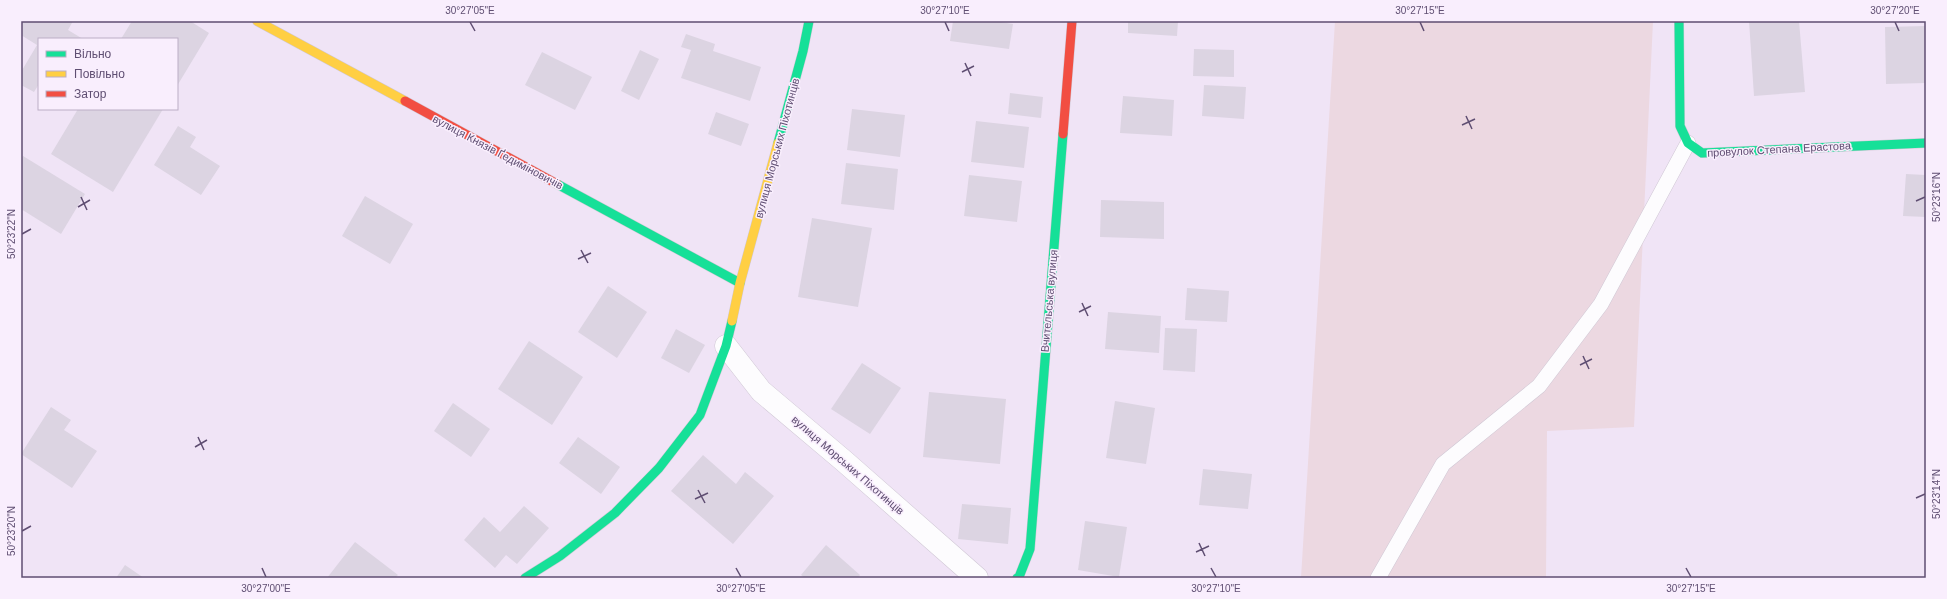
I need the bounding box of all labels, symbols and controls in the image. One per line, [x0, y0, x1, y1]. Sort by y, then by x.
text: 30°27'05"E [445, 5, 495, 16]
text: 30°27'10"E [920, 5, 970, 16]
text: 30°27'15"E [1395, 5, 1445, 16]
text: 30°27'20"E [1870, 5, 1920, 16]
legend [38, 38, 178, 110]
text: Вільно [74, 47, 112, 61]
text: Повільно [74, 67, 125, 81]
street label: вулиця Морських Піхотинців [753, 77, 802, 219]
text: Затор [74, 87, 107, 101]
street label: вулиця Князів Ґедиміновичів [431, 113, 565, 192]
street label: провулок Степана Ерастова [1707, 139, 1852, 159]
text: 50°23'16"N [1931, 172, 1942, 222]
text: 50°23'22"N [6, 209, 17, 259]
street label: Вчительська вулиця [1039, 249, 1059, 353]
street label: вулиця Морських Піхотинців [790, 413, 907, 517]
text: 50°23'14"N [1931, 469, 1942, 519]
text: 50°23'20"N [6, 506, 17, 556]
text: 30°27'00"E [241, 583, 291, 594]
text: 30°27'05"E [716, 583, 766, 594]
text: 30°27'10"E [1191, 583, 1241, 594]
text: 30°27'15"E [1666, 583, 1716, 594]

